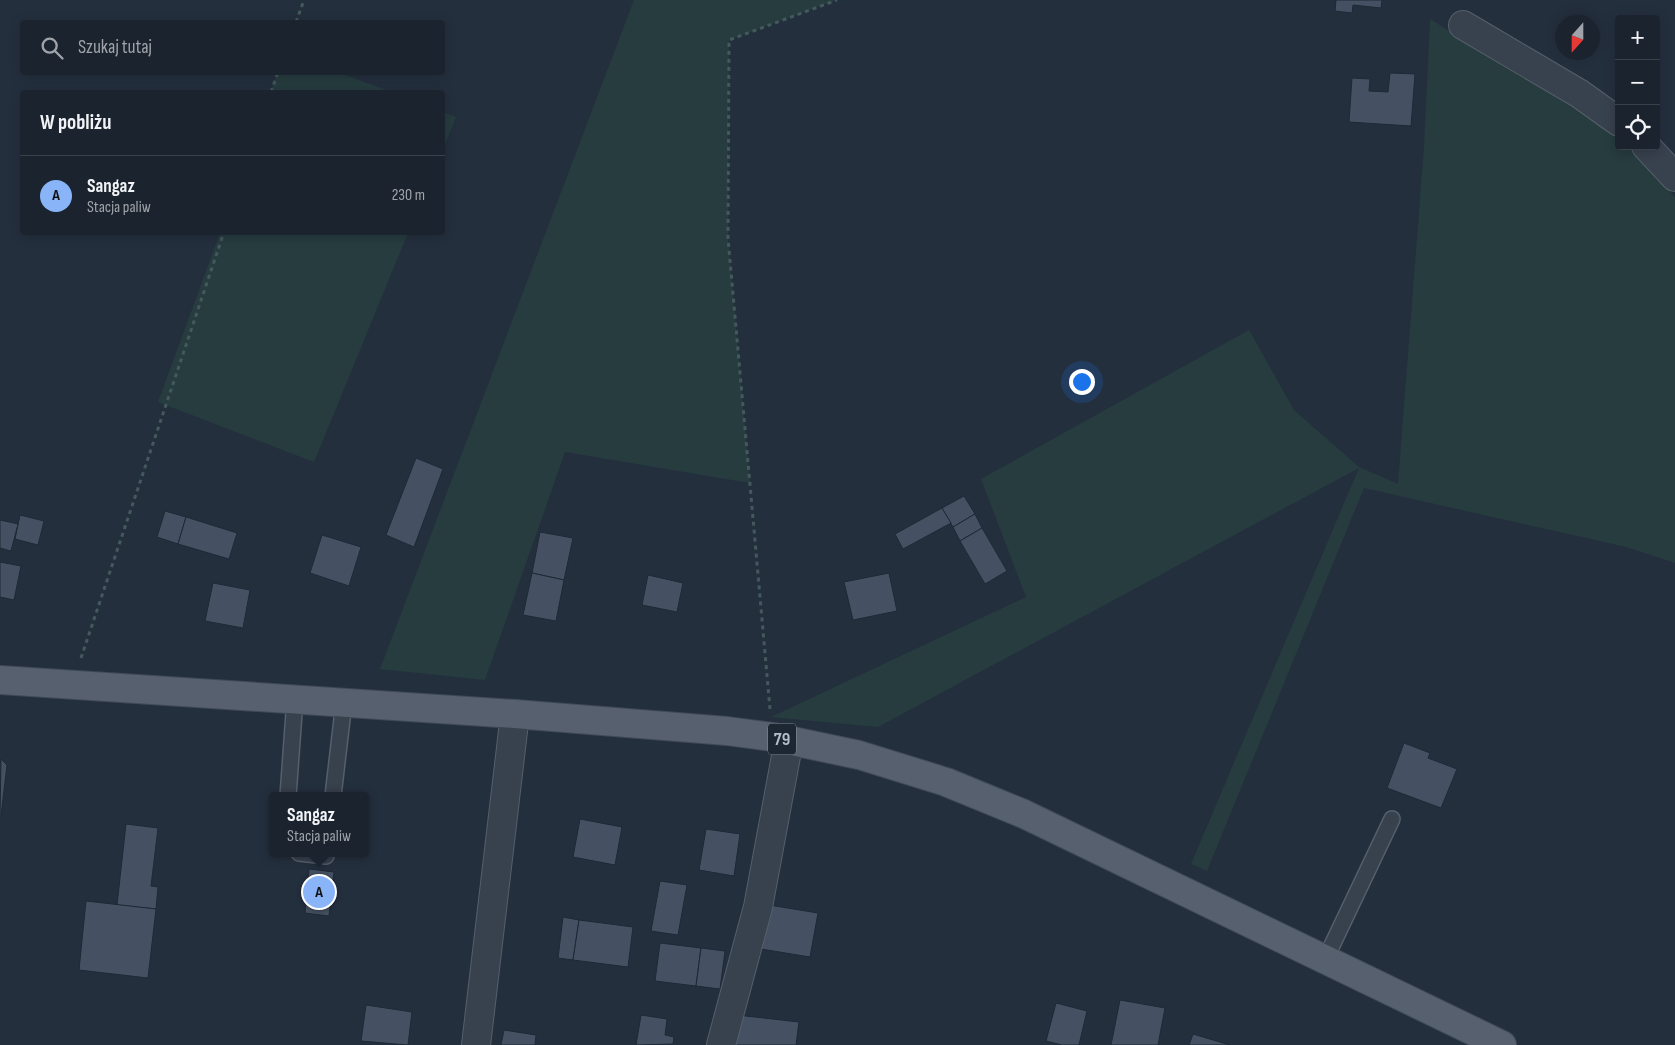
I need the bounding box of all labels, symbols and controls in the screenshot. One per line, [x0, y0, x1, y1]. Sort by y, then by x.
north arrow [1555, 15, 1600, 60]
map controls [1615, 15, 1660, 150]
button: + [1615, 15, 1660, 60]
search box [20, 20, 445, 75]
icon: search [38, 34, 66, 62]
text: Szukaj tutaj [78, 36, 152, 59]
button: − [1615, 60, 1660, 105]
button: locate [1615, 105, 1660, 150]
text: W pobliżu [40, 110, 111, 135]
text: Sangaz [87, 175, 135, 198]
text: A [52, 186, 60, 205]
text: 230 m [392, 186, 425, 205]
text: Stacja paliw [87, 198, 151, 217]
your location [1069, 369, 1095, 395]
road number: 79 [768, 724, 796, 754]
popup [269, 792, 369, 857]
text: Sangaz [287, 804, 335, 827]
text: Stacja paliw [287, 827, 351, 846]
pin: A [303, 873, 335, 911]

